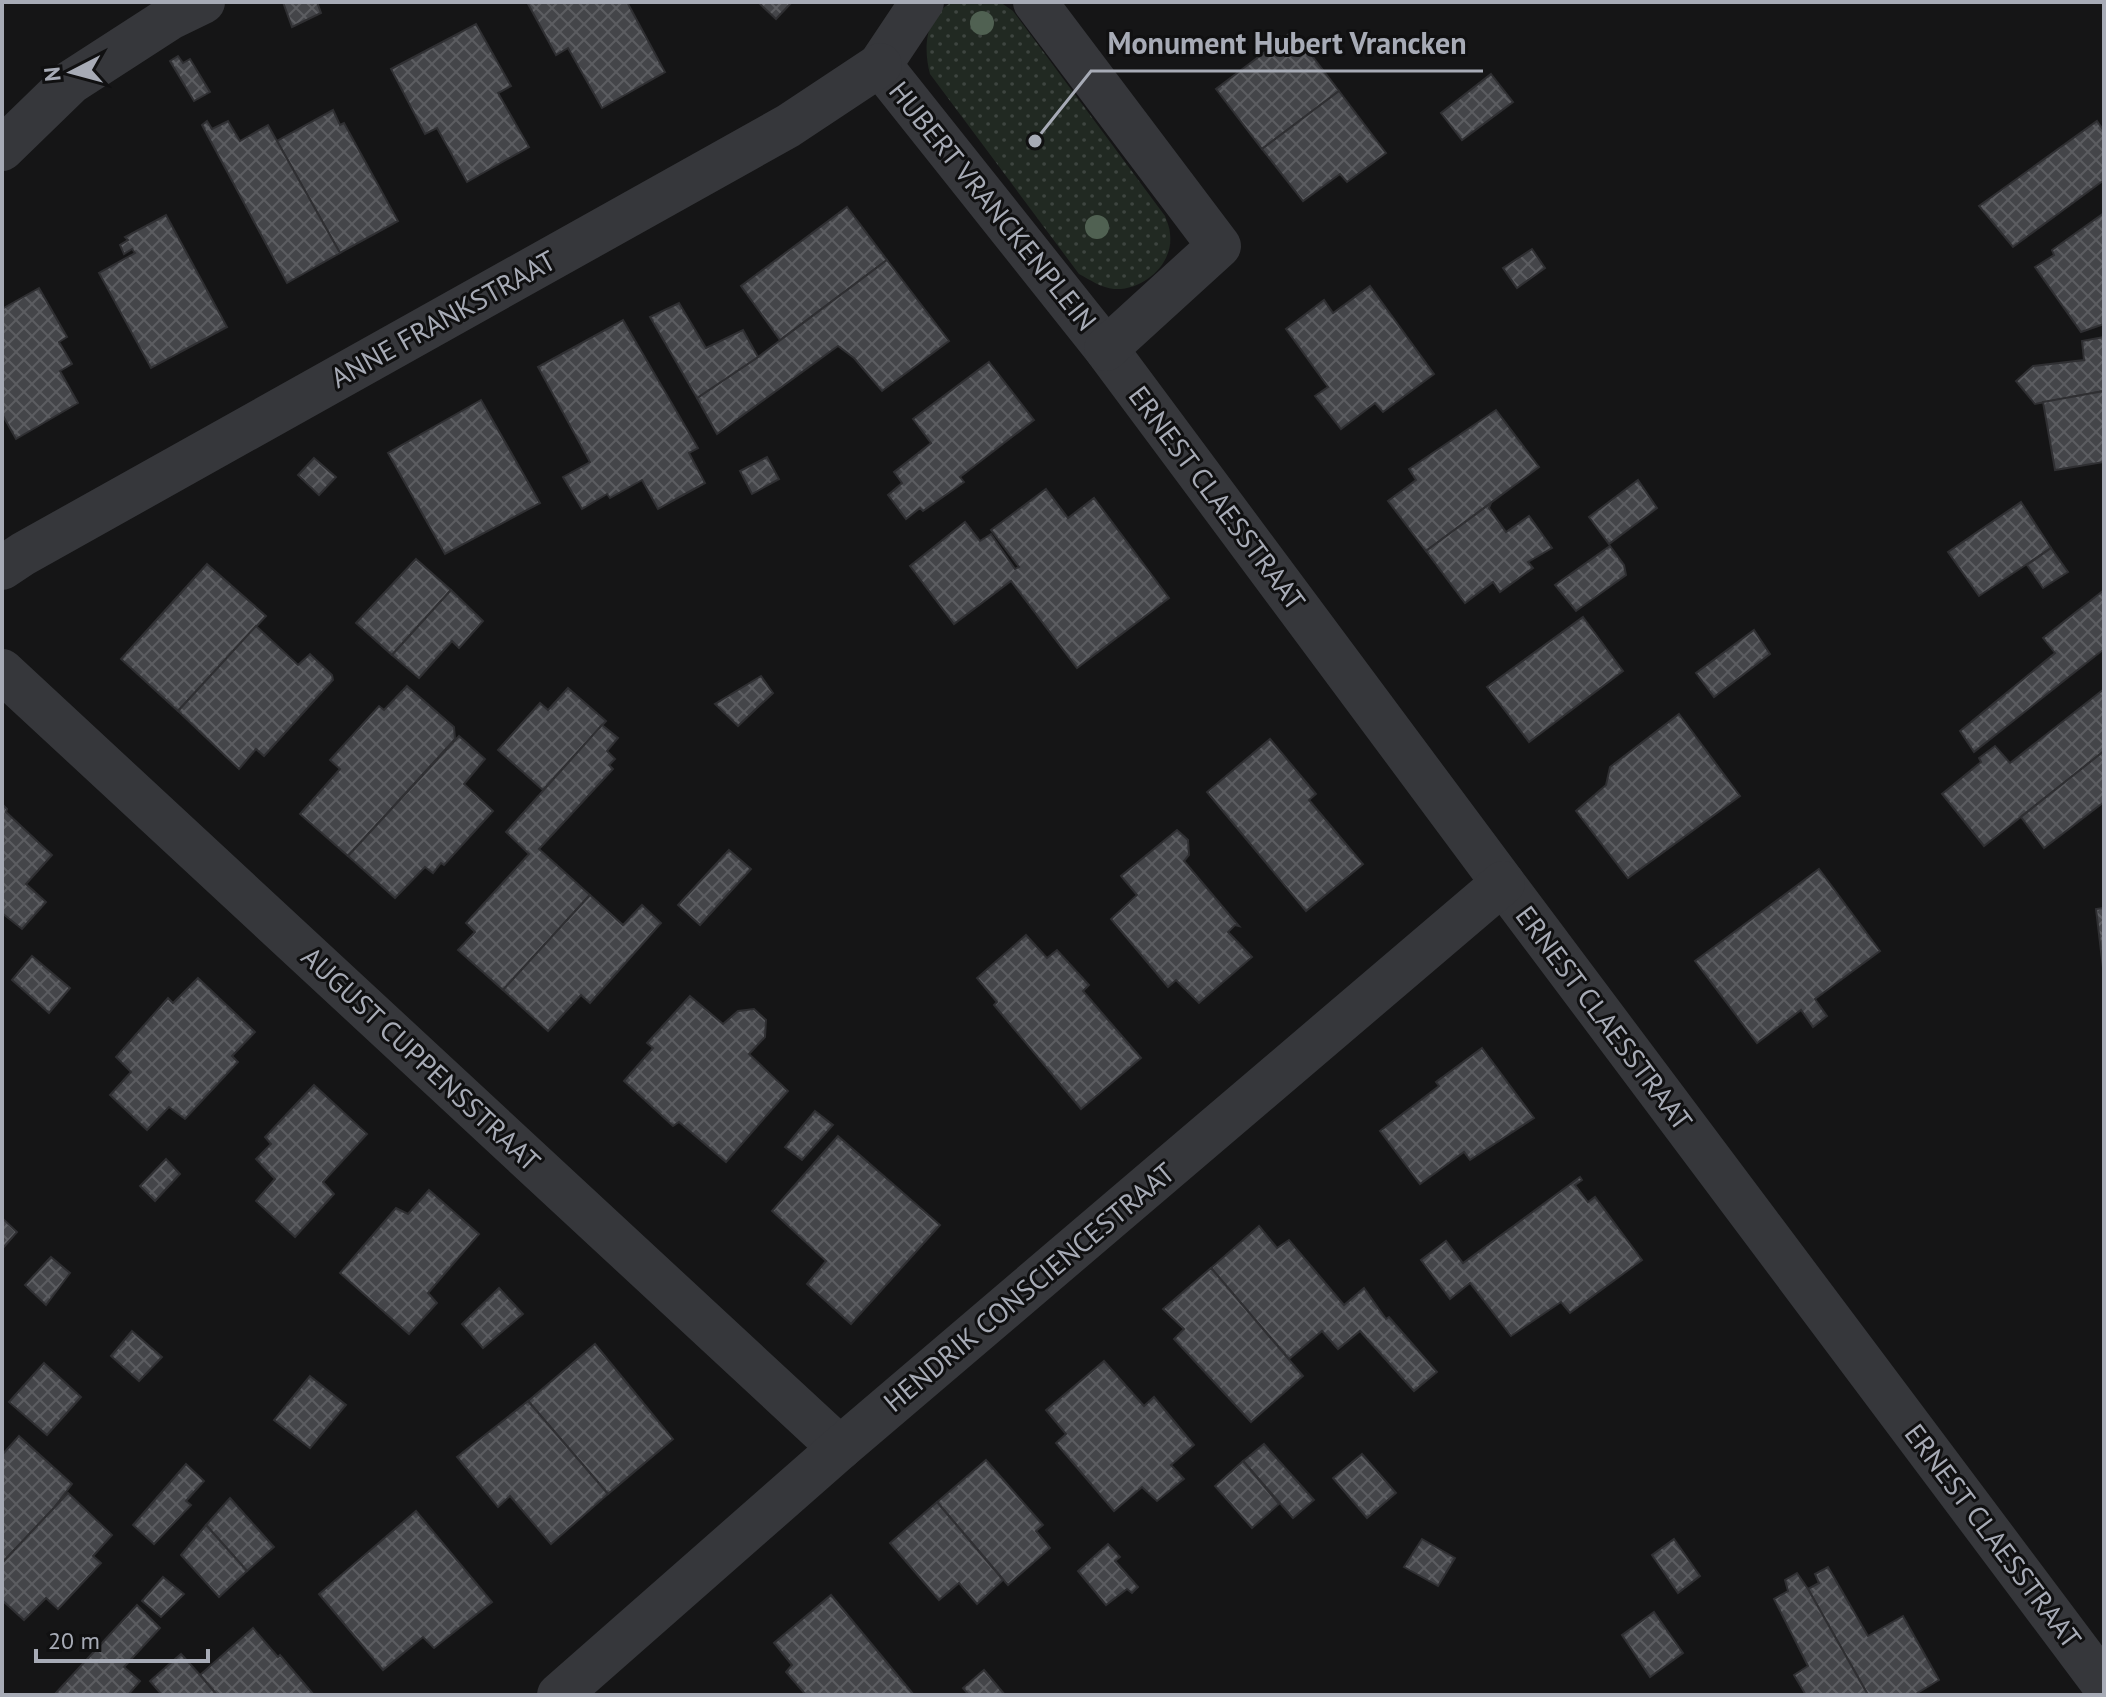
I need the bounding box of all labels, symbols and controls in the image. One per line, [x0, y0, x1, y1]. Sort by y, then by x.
callout: Monument Hubert Vrancken [1091, 17, 1483, 71]
text: Monument Hubert Vrancken [1107, 23, 1467, 62]
north arrow [32, 32, 112, 112]
text: N [37, 65, 67, 83]
street label: HUBERT VRANCKENPLEIN [881, 73, 1105, 338]
street label: ANNE FRANKSTRAAT [324, 241, 562, 396]
street label: ERNEST CLAESSTRAAT [1121, 378, 1314, 618]
street label: ERNEST CLAESSTRAAT [1508, 898, 1701, 1138]
street label: AUGUST CUPPENSSTRAAT [294, 938, 549, 1179]
street label: HENDRIK CONSCIENCESTRAAT [875, 1153, 1182, 1420]
street label: ERNEST CLAESSTRAAT [1897, 1416, 2090, 1656]
scale bar [36, 1613, 208, 1663]
text: 20 m [48, 1625, 100, 1656]

